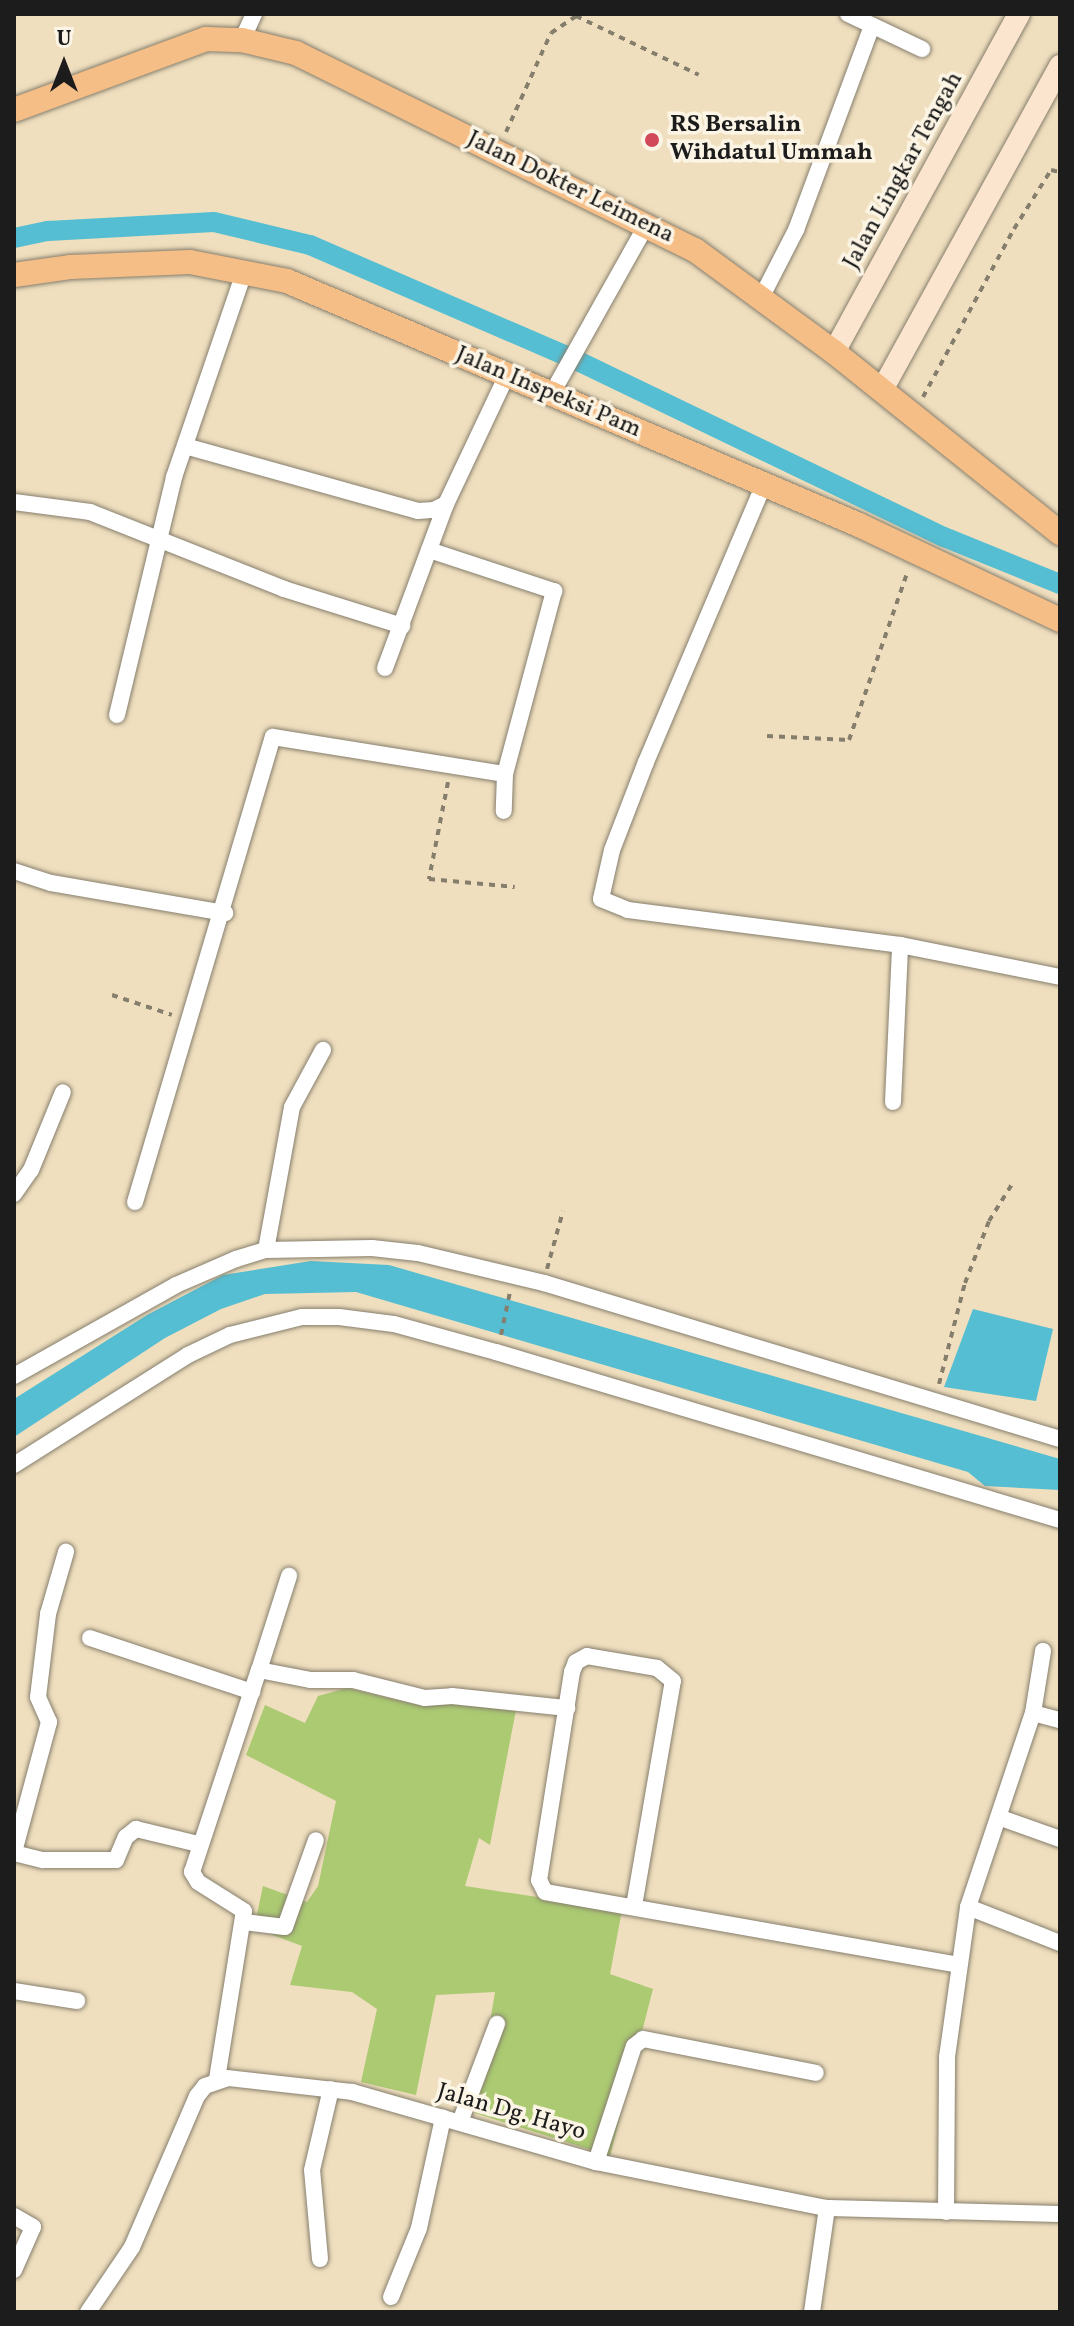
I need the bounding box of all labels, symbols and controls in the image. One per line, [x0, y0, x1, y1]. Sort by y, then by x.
north arrow [24, 24, 104, 104]
text: U [56, 24, 72, 55]
street label: Jalan Lingkar Tengah [838, 67, 970, 275]
place label: RS Bersalin Wihdatul Ummah [670, 112, 873, 168]
street label: Jalan Dokter Leimena [462, 125, 678, 251]
marker: RS Bersalin Wihdatul Ummah [641, 129, 663, 151]
street label: Jalan Inspeksi Pam [451, 341, 645, 445]
street label: Jalan Dg. Hayo [433, 2078, 589, 2148]

